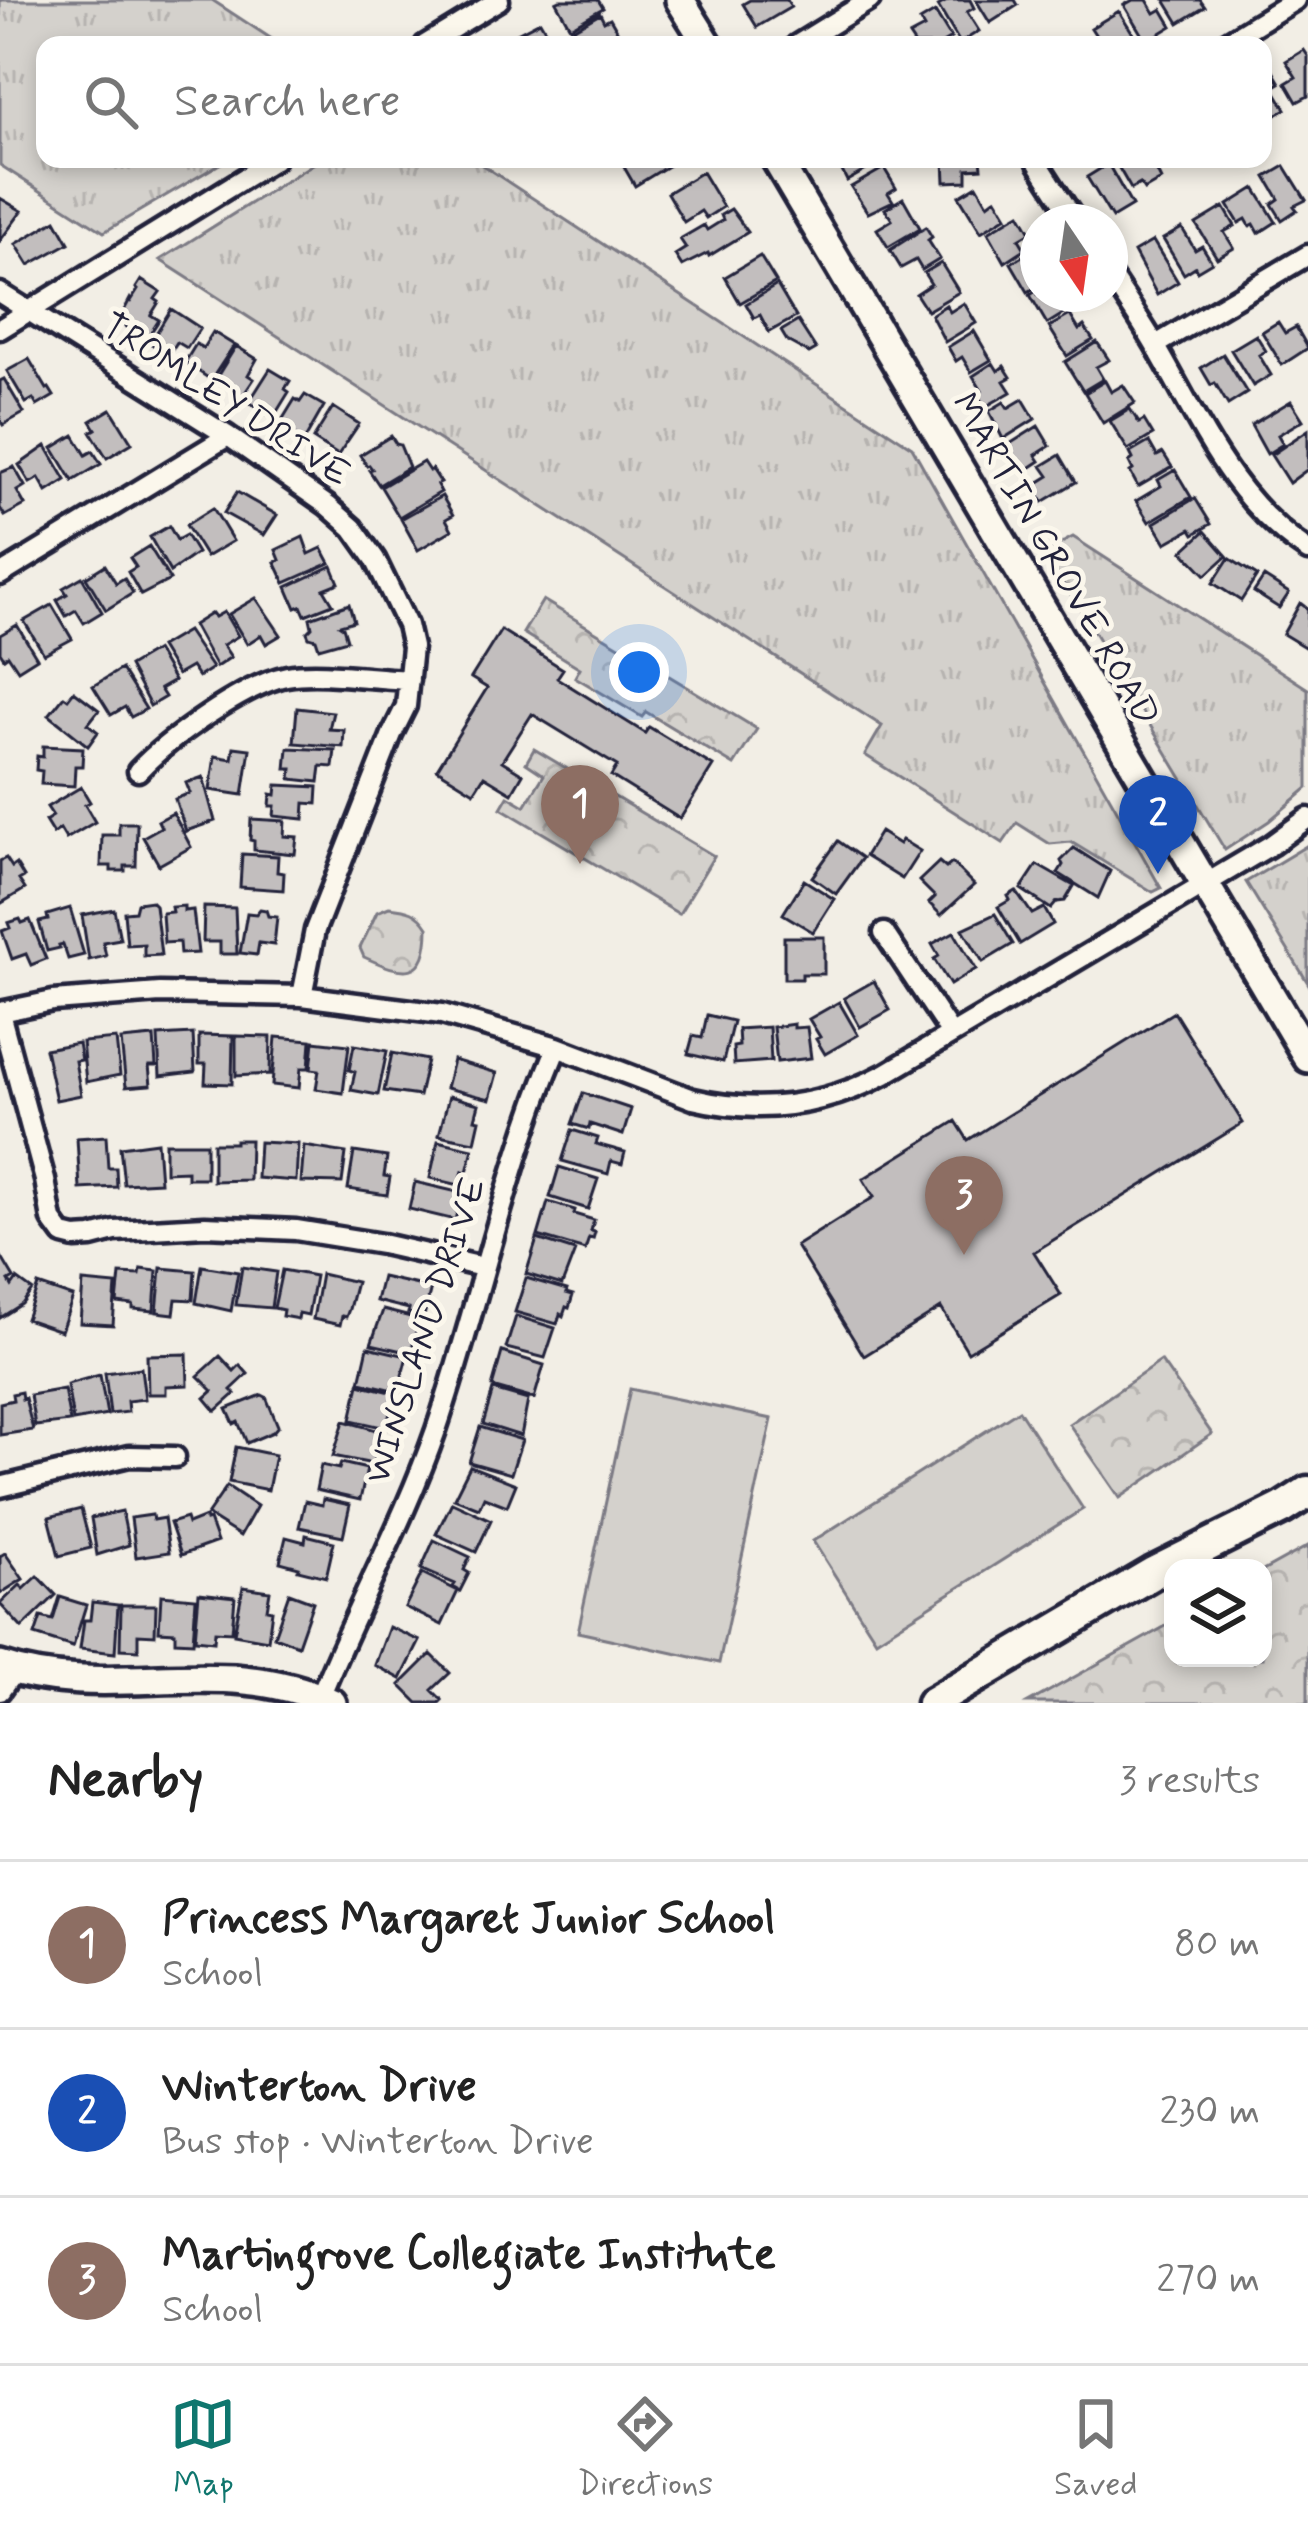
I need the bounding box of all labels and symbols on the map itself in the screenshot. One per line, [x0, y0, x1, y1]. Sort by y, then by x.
north arrow [1020, 204, 1128, 312]
street label: TROMLEY DRIVE [92, 303, 358, 499]
street label: MARTIN GROVE ROAD [939, 385, 1169, 735]
your location [609, 642, 669, 702]
pin: 1 [541, 765, 619, 864]
pin: 2 [1119, 775, 1197, 874]
pin: 3 [925, 1156, 1003, 1255]
street label: WINSLAND DRIVE [355, 1172, 499, 1490]

